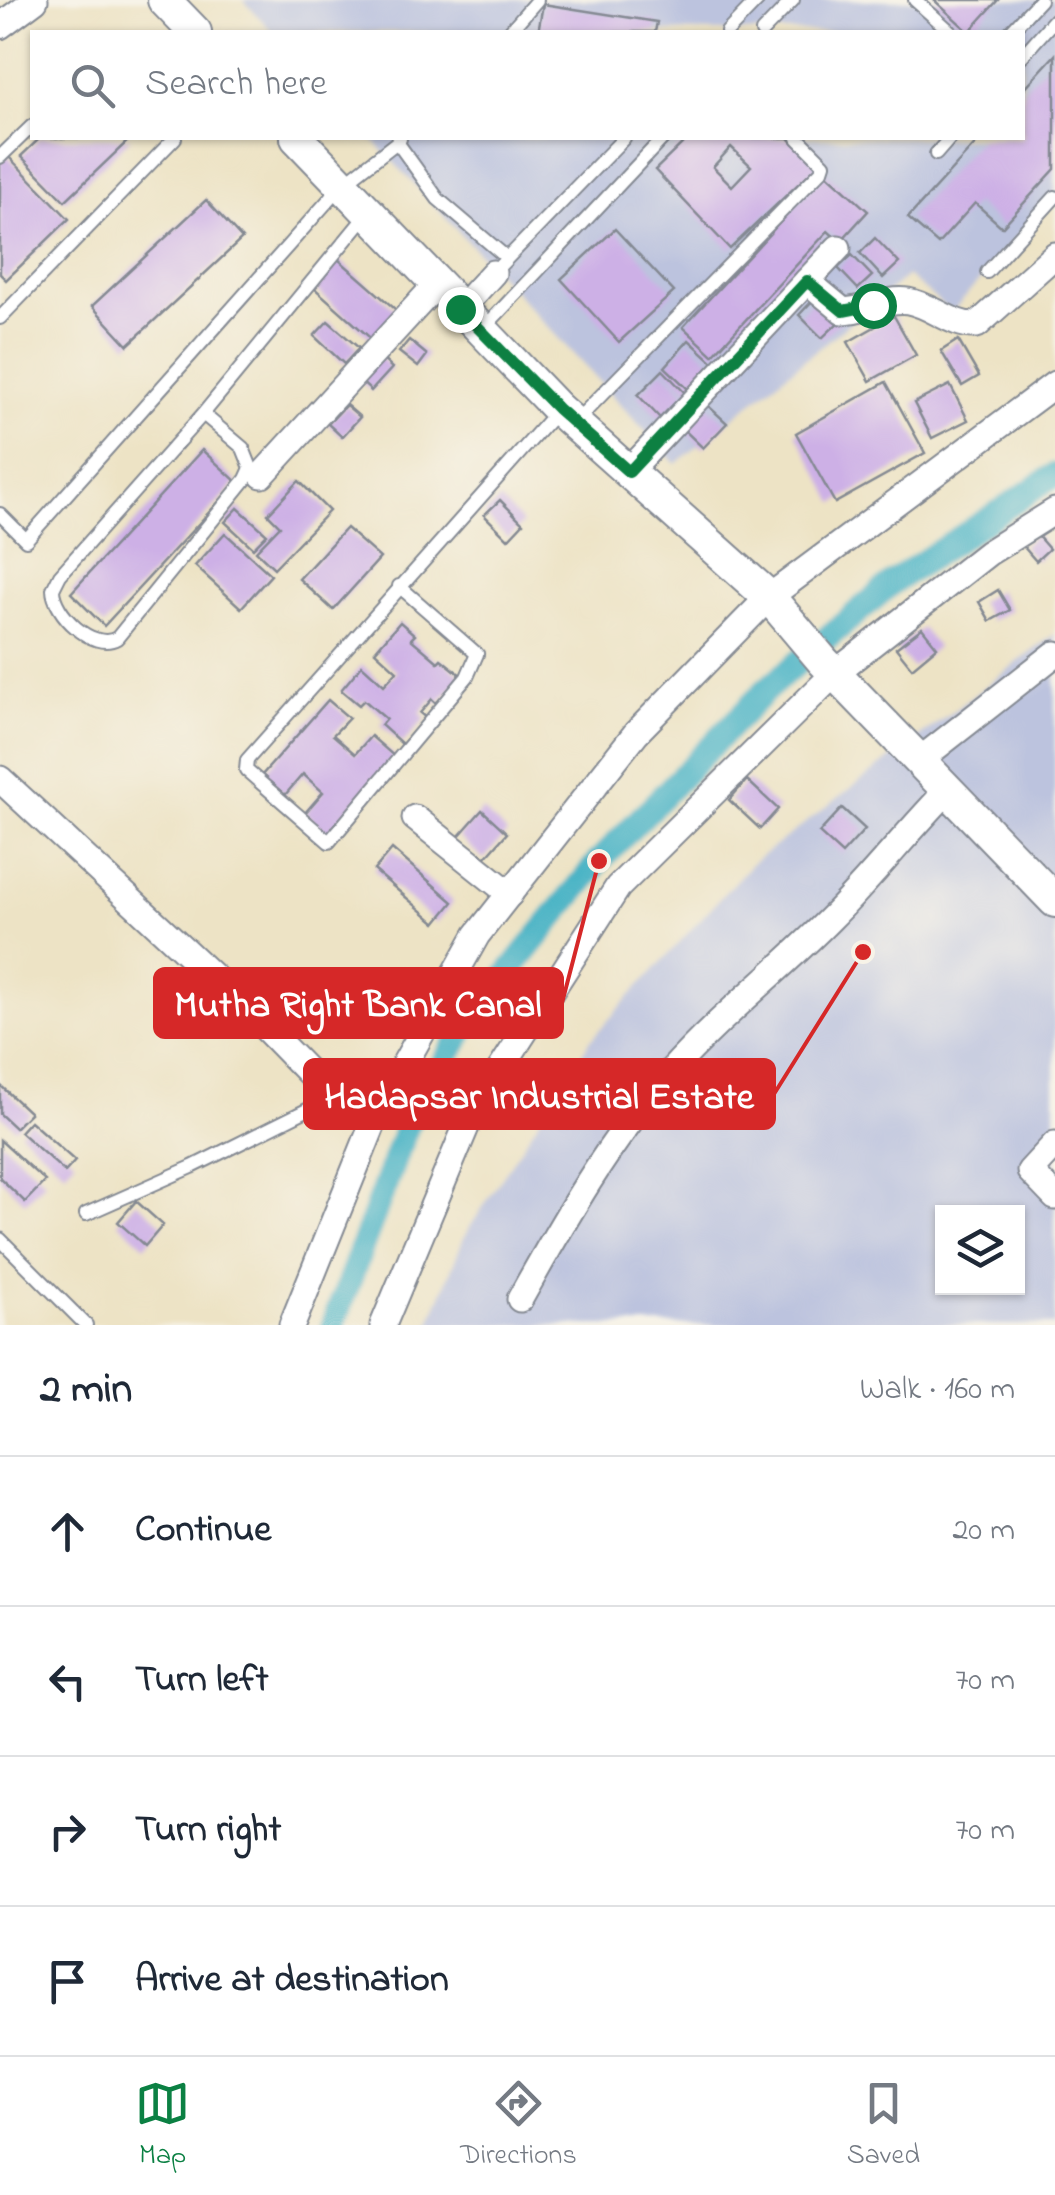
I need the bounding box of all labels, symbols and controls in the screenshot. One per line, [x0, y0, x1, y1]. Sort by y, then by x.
search box [30, 30, 1025, 140]
text: Search here [145, 57, 327, 113]
icon: search [65, 58, 120, 113]
route start [851, 283, 897, 329]
route end [438, 287, 484, 333]
callout: Mutha Right Bank Canal [155, 969, 562, 1037]
text: Mutha Right Bank Canal [174, 979, 542, 1035]
callout: Hadapsar Industrial Estate [305, 1060, 774, 1128]
text: Hadapsar Industrial Estate [324, 1071, 755, 1127]
map controls [935, 1205, 1025, 1295]
button: layers [935, 1205, 1025, 1295]
text: 2 min [40, 1360, 132, 1421]
text: Walk · 160 m [860, 1367, 1015, 1414]
text: Continue [135, 1503, 271, 1559]
icon: ahead [40, 1504, 95, 1559]
text: 20 m [952, 1508, 1015, 1555]
text: Turn left [135, 1653, 268, 1709]
icon: left [40, 1654, 95, 1709]
text: 70 m [955, 1658, 1015, 1705]
text: Turn right [135, 1803, 281, 1859]
icon: right [40, 1804, 95, 1859]
text: 70 m [955, 1808, 1015, 1855]
text: Arrive at destination [135, 1953, 449, 2009]
icon: arrive [40, 1954, 95, 2009]
tab: Map [135, 2076, 190, 2177]
tab: Directions [460, 2076, 577, 2177]
tab: Saved [847, 2076, 920, 2177]

